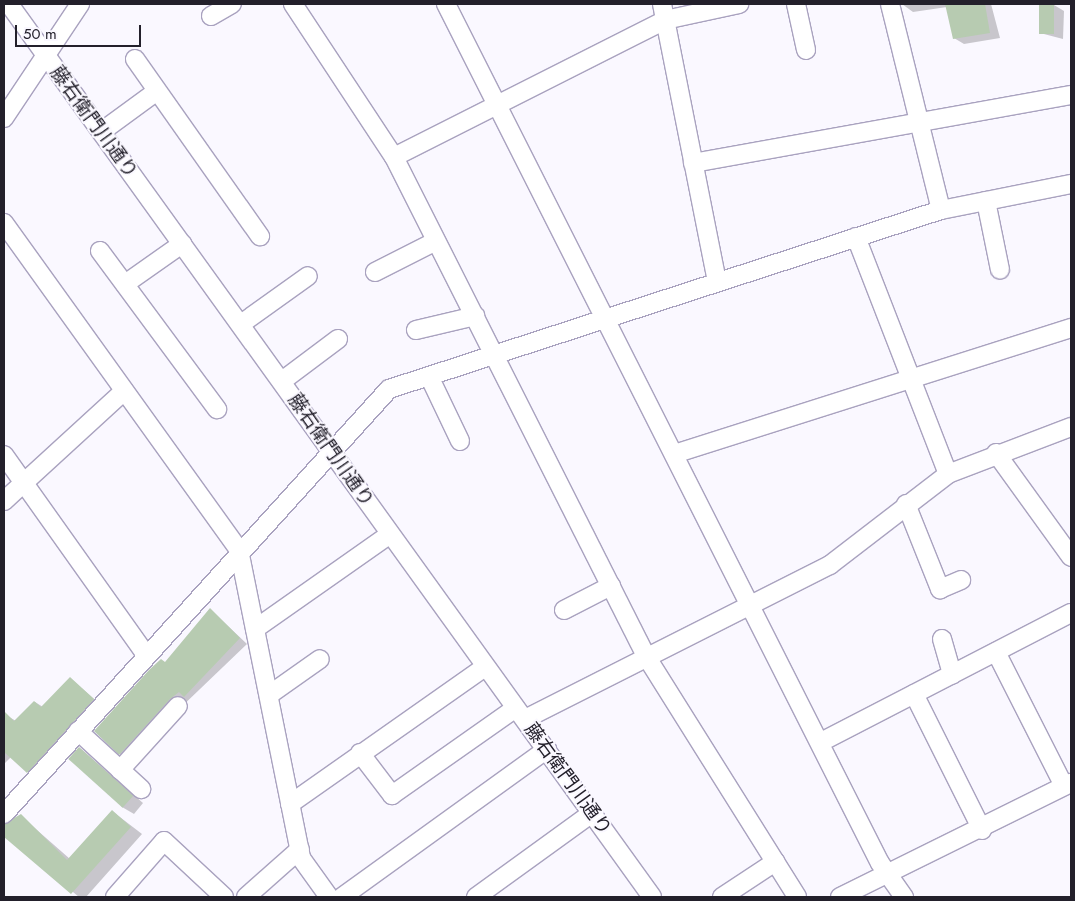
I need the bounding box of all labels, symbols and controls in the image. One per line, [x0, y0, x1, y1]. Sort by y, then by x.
scale bar [18, 15, 144, 47]
text: 50 m [23, 23, 57, 45]
street label: 藤右衛門川通り [46, 61, 142, 183]
street label: 藤右衛門川通り [284, 389, 378, 511]
street label: 藤右衛門川通り [520, 718, 616, 840]

